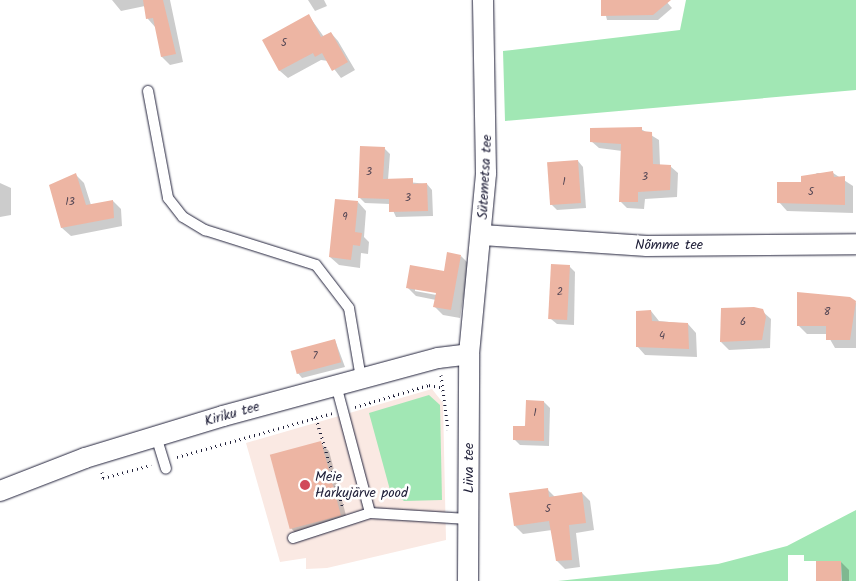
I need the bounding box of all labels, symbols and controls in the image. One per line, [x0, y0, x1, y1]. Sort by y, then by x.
house number: 5 [281, 36, 287, 50]
street label: Sütemetsa tee [474, 134, 496, 220]
house number: 3 [366, 165, 372, 179]
house number: 3 [642, 170, 648, 184]
house number: 1 [562, 175, 566, 189]
house number: 5 [808, 185, 814, 199]
house number: 3 [405, 191, 411, 205]
house number: 13 [65, 195, 75, 209]
house number: 9 [342, 210, 348, 224]
street label: Nõmme tee [635, 237, 703, 253]
house number: 2 [557, 285, 563, 299]
house number: 8 [824, 305, 830, 319]
house number: 6 [740, 315, 746, 329]
house number: 4 [659, 329, 665, 343]
house number: 7 [312, 349, 318, 363]
street label: Kiriku tee [203, 398, 261, 430]
house number: 1 [533, 406, 537, 420]
street label: Liiva tee [461, 443, 477, 493]
place label: Meie Harkujärve pood [315, 469, 408, 502]
marker: Meie Harkujärve pood [299, 479, 311, 491]
house number: 5 [545, 502, 551, 516]

